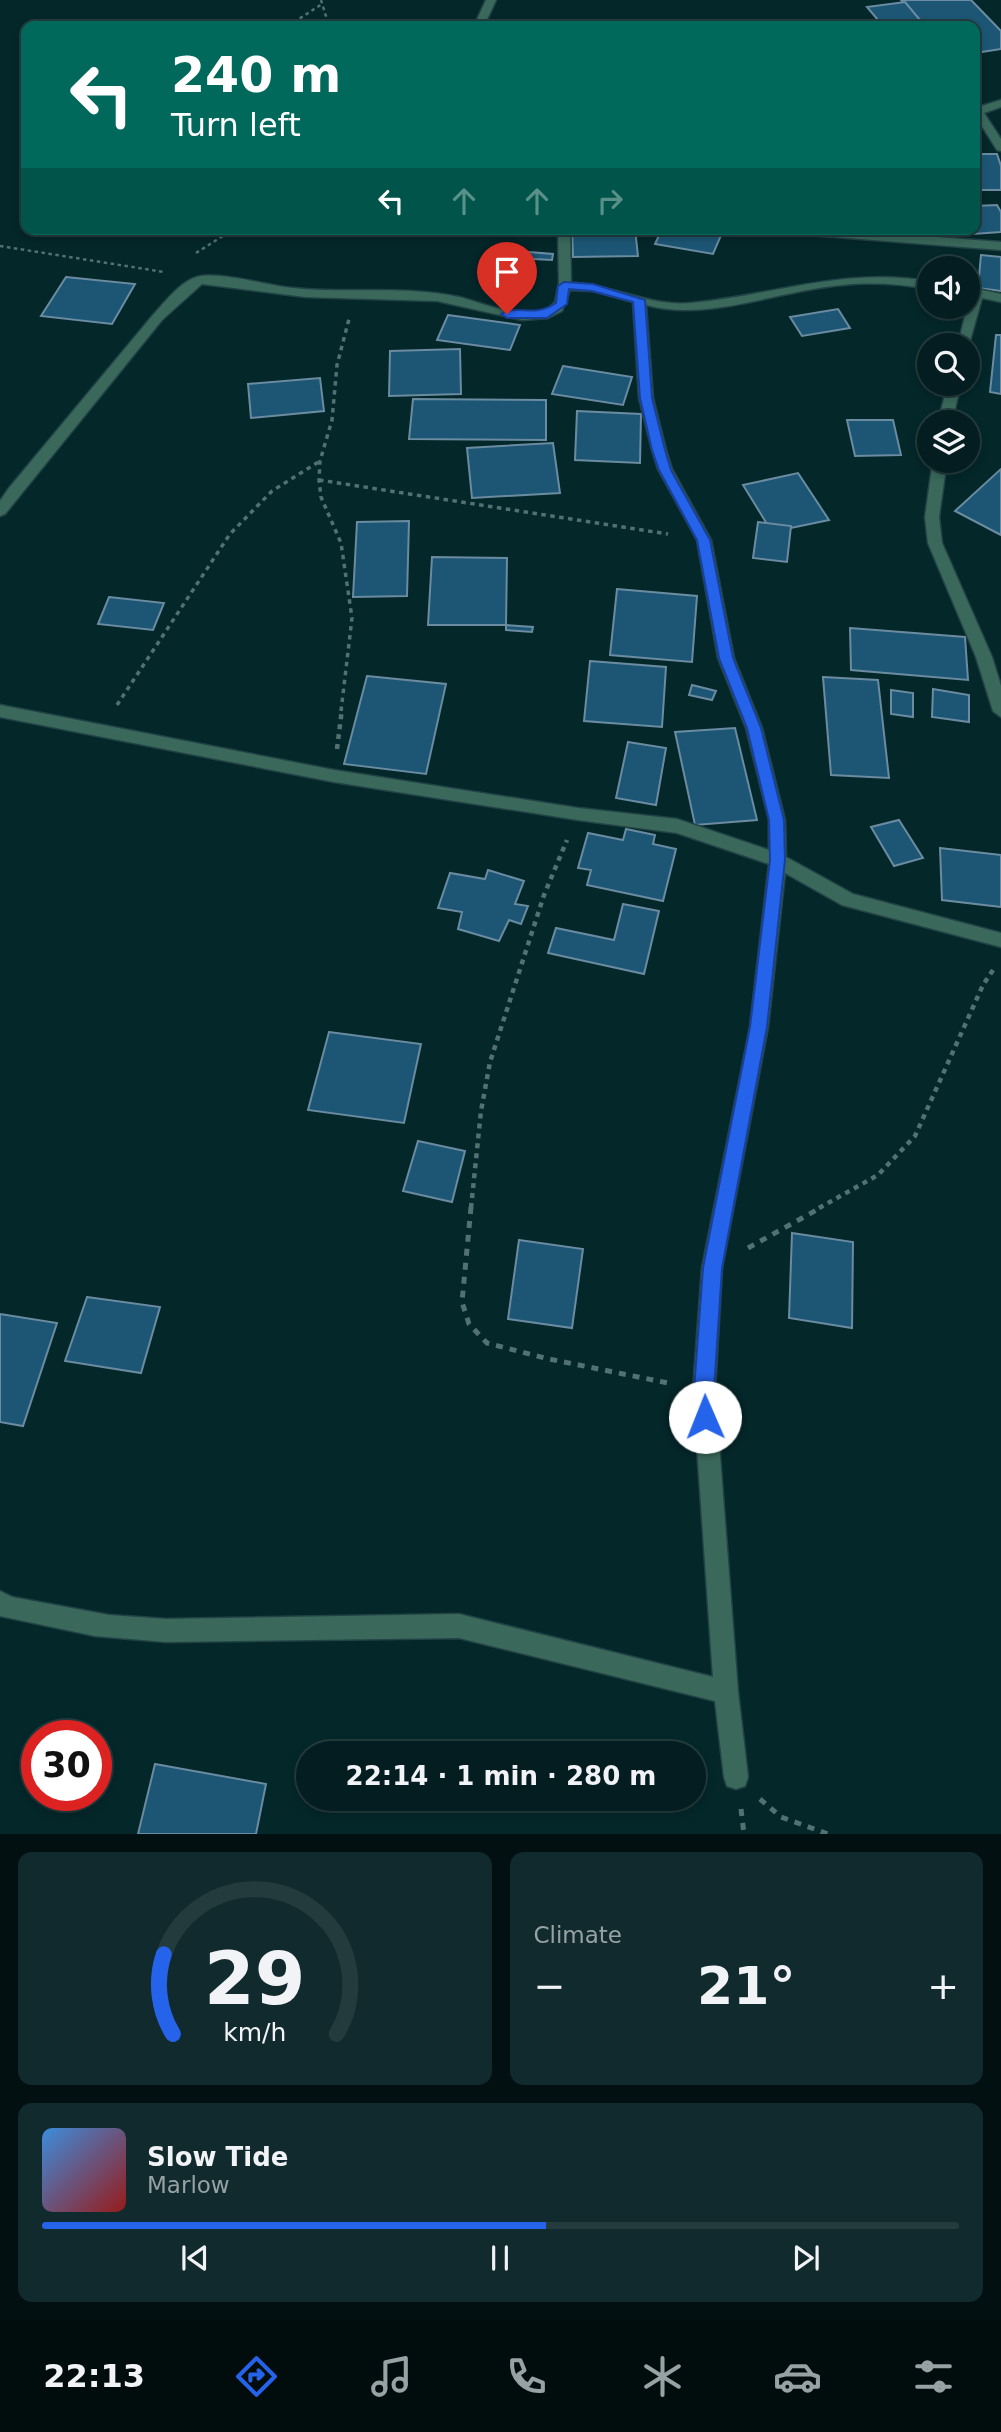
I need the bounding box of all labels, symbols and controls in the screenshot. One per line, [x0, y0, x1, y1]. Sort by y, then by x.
text: 240 m [171, 47, 341, 104]
icon: left [56, 49, 147, 140]
text: Turn left [171, 106, 301, 144]
icon: left [372, 182, 410, 220]
icon: ahead [445, 182, 483, 220]
icon: ahead [518, 182, 556, 220]
icon: right [591, 182, 629, 220]
pin [477, 242, 537, 314]
icon: arrive [488, 253, 526, 291]
map controls [917, 256, 980, 473]
button: sound [917, 256, 980, 319]
button: search [917, 333, 980, 396]
button: layers [917, 410, 980, 473]
position arrow [668, 1380, 742, 1454]
speed limit sign: 30 [21, 1720, 112, 1811]
text: 22:14 · 1 min · 280 m [346, 1761, 656, 1791]
text: Climate [534, 1922, 622, 1948]
text: 29 [204, 1937, 305, 2022]
text: 21° [697, 1956, 795, 2016]
text: − [534, 1964, 565, 2008]
text: + [927, 1964, 959, 2008]
text: km/h [223, 2018, 286, 2047]
text: Slow Tide [147, 2142, 288, 2172]
text: Marlow [147, 2172, 230, 2198]
icon: previous [176, 2239, 214, 2277]
icon: pause [481, 2239, 519, 2277]
icon: next [787, 2239, 825, 2277]
icon: directions [232, 2352, 281, 2401]
icon: music [367, 2352, 416, 2401]
icon: phone [502, 2352, 551, 2401]
icon: climate [638, 2352, 687, 2401]
icon: car [773, 2352, 822, 2401]
icon: filters [909, 2352, 958, 2401]
text: 22:13 [43, 2357, 145, 2395]

